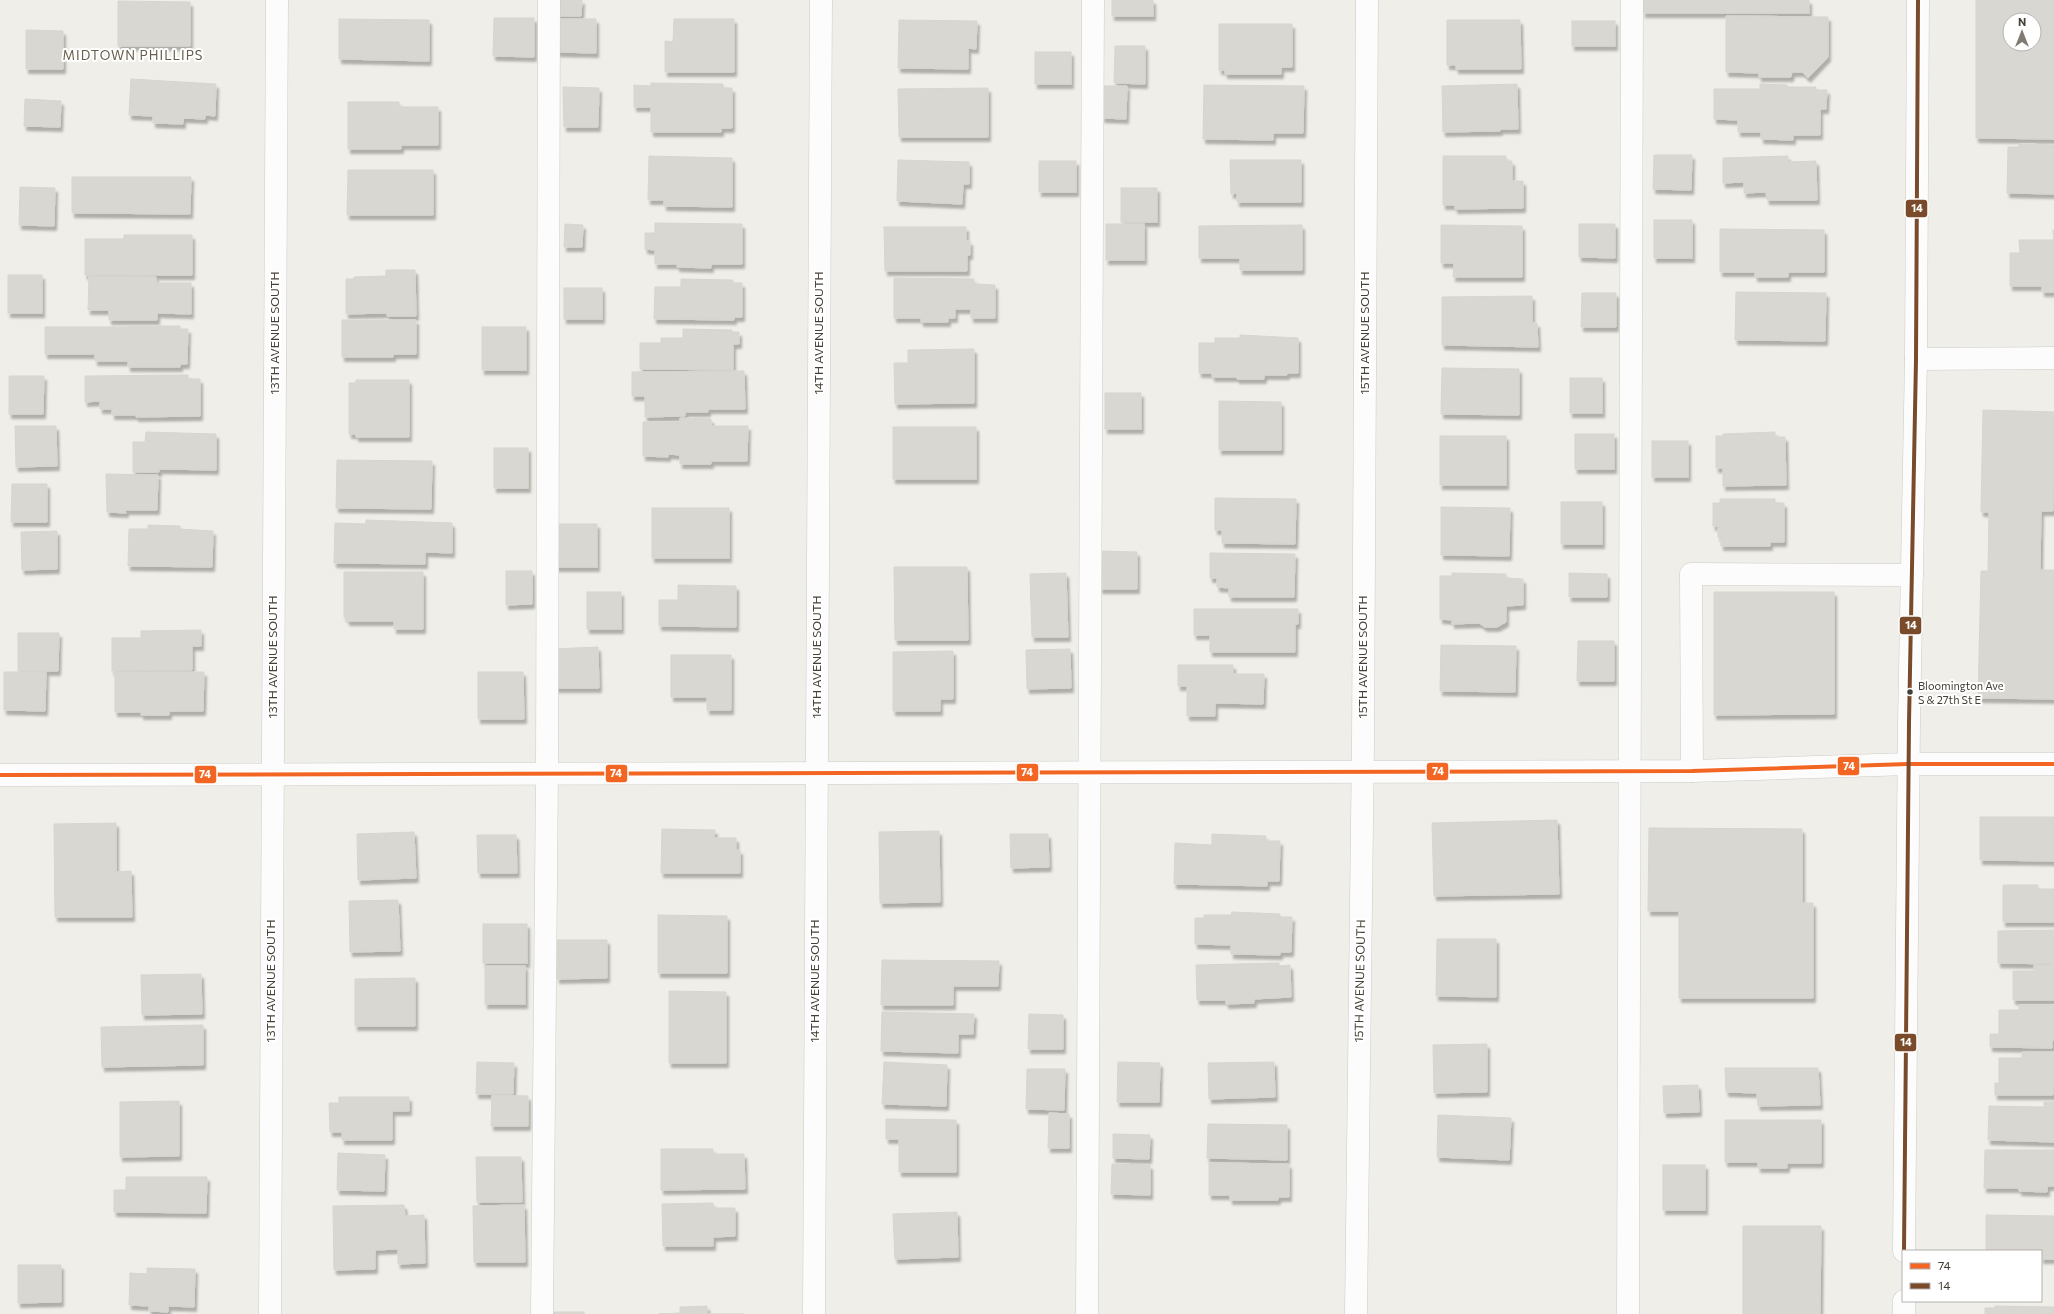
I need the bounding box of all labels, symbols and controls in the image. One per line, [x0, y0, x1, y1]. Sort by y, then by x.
north arrow [2002, 12, 2042, 52]
text: N [2018, 15, 2026, 28]
district label: MIDTOWN PHILLIPS [63, 47, 203, 63]
line badge: 14 [1905, 199, 1928, 218]
text: 14 [1911, 201, 1923, 214]
street label: 14TH AVENUE SOUTH [811, 271, 825, 395]
street label: 15TH AVENUE SOUTH [1357, 271, 1371, 395]
street label: 13TH AVENUE SOUTH [267, 272, 281, 394]
street label: 14TH AVENUE SOUTH [809, 595, 823, 719]
street label: 15TH AVENUE SOUTH [1355, 595, 1369, 719]
street label: 13TH AVENUE SOUTH [265, 596, 279, 718]
line badge: 14 [1899, 616, 1922, 635]
text: 14 [1905, 618, 1917, 631]
place label: Bloomington Ave S & 27th St E [1918, 679, 2004, 706]
marker: Bloomington Ave S & 27th St E [1905, 687, 1915, 697]
line badge: 74 [1837, 756, 1860, 776]
text: 74 [1843, 759, 1855, 772]
line badge: 74 [1426, 762, 1449, 781]
line badge: 74 [1016, 763, 1039, 782]
line badge: 74 [605, 764, 628, 783]
text: 74 [1432, 764, 1444, 777]
line badge: 74 [194, 765, 217, 784]
text: 74 [1021, 765, 1033, 778]
text: 74 [610, 766, 622, 779]
text: 74 [199, 767, 211, 780]
street label: 14TH AVENUE SOUTH [807, 919, 821, 1043]
street label: 15TH AVENUE SOUTH [1351, 919, 1367, 1043]
street label: 13TH AVENUE SOUTH [263, 920, 277, 1042]
line badge: 14 [1894, 1033, 1917, 1052]
text: 14 [1900, 1035, 1912, 1048]
legend [1902, 1250, 2042, 1302]
text: 74 [1938, 1258, 1951, 1272]
text: 14 [1938, 1278, 1950, 1292]

